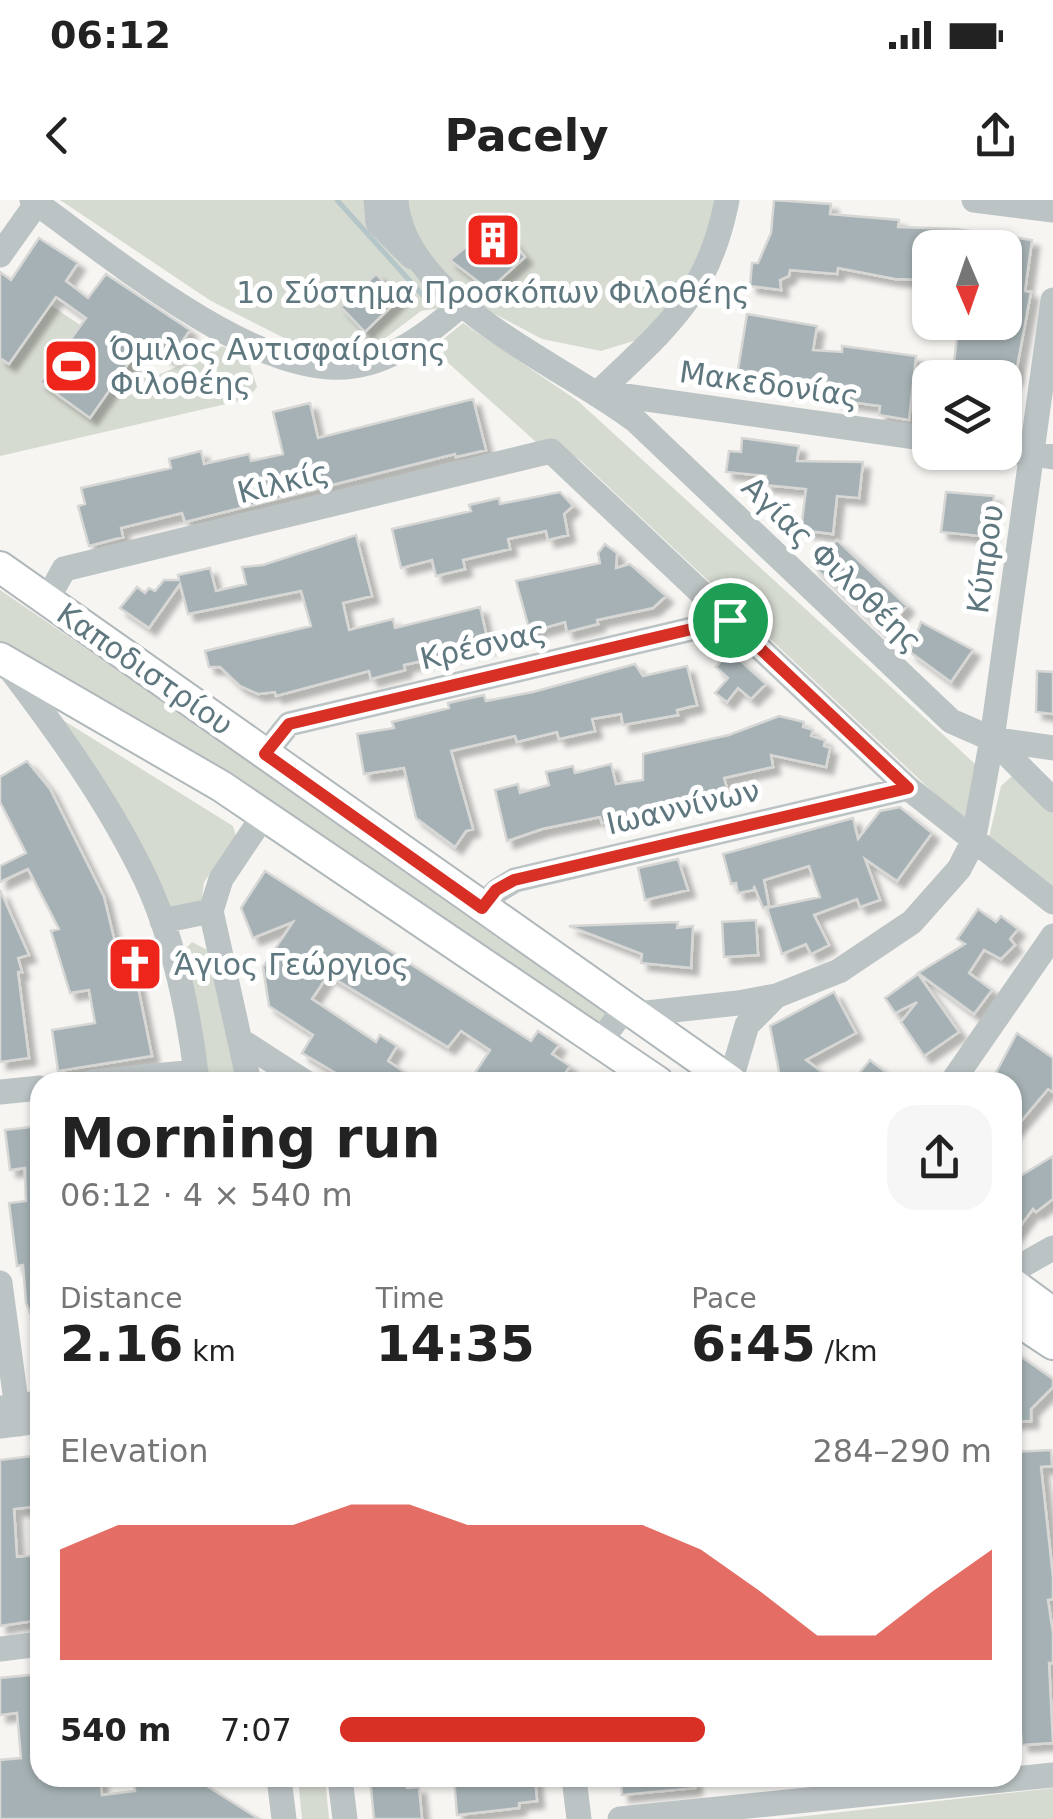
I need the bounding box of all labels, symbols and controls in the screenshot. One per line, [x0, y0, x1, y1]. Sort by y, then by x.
text: 06:12 [50, 13, 171, 57]
icon: back [30, 108, 85, 163]
icon: share [968, 108, 1023, 163]
text: Pacely [444, 109, 609, 162]
building icon: 1ο Σύστημα Προσκόπων Φιλοθέης [463, 210, 523, 270]
north arrow [912, 230, 1022, 340]
map controls [912, 230, 1022, 470]
place label: 1ο Σύστημα Προσκόπων Φιλοθέης [236, 275, 750, 310]
place label: Όμιλος Αντισφαίρισης Φιλοθέης [109, 332, 446, 401]
sports icon: Όμιλος Αντισφαίρισης Φιλοθέης [41, 336, 101, 396]
street label: Μακεδονίας [677, 354, 861, 414]
button: layers [912, 360, 1022, 470]
street label: Κιλκίς [234, 454, 332, 510]
street label: Αγίας Φιλοθέης [735, 469, 929, 659]
street label: Κύπρου [960, 502, 1010, 616]
pin [688, 578, 773, 663]
icon: arrive [703, 593, 758, 648]
street label: Καποδιστρίου [50, 595, 240, 743]
street label: Κρέσνας [417, 614, 549, 676]
street label: Ιωαννίνων [603, 772, 763, 842]
church icon: Άγιος Γεώργιος [105, 934, 165, 994]
place label: Άγιος Γεώργιος [174, 947, 409, 982]
button: share [887, 1105, 992, 1210]
text: Morning run [60, 1106, 441, 1170]
text: 06:12 · 4 × 540 m [60, 1176, 353, 1214]
text: Distance [60, 1282, 182, 1315]
text: Time [376, 1282, 444, 1315]
text: Pace [691, 1282, 757, 1315]
text: 2.16 [60, 1315, 183, 1373]
text: 14:35 [376, 1315, 535, 1373]
text: 6:45 [691, 1315, 816, 1373]
text: km [183, 1335, 236, 1368]
text: /km [816, 1335, 878, 1368]
text: Elevation [60, 1432, 209, 1470]
text: 284–290 m [813, 1432, 992, 1470]
text: 540 m [60, 1711, 171, 1749]
text: 7:07 [220, 1711, 292, 1749]

